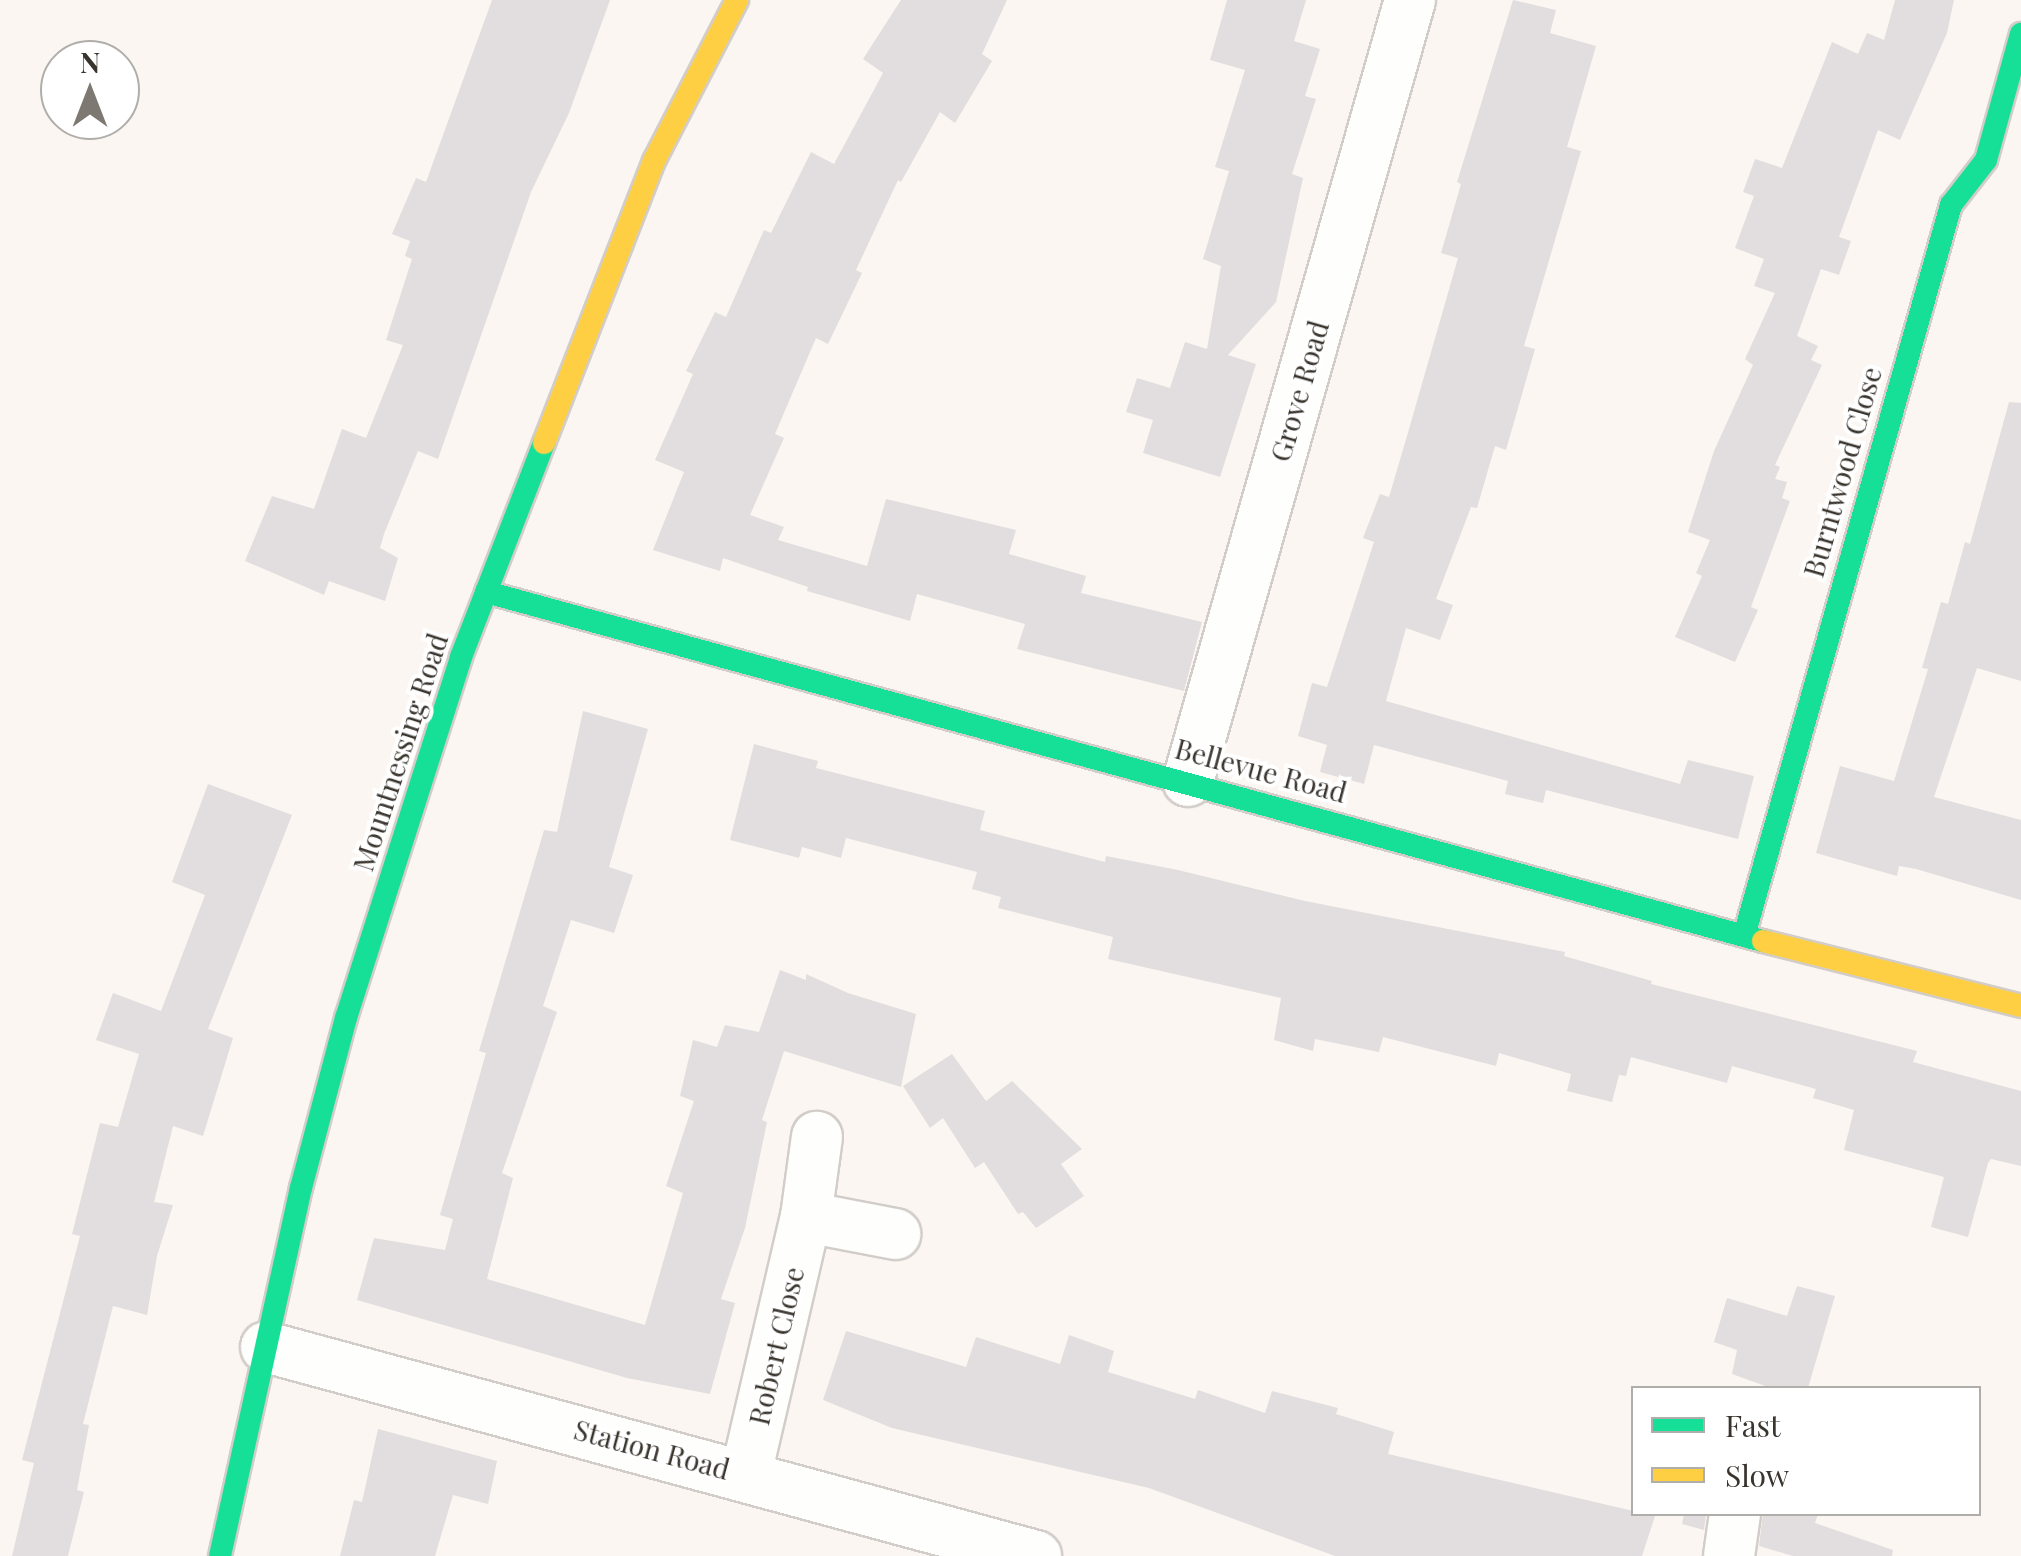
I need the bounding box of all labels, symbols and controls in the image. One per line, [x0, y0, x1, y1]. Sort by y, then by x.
north arrow [40, 40, 140, 140]
text: N [80, 43, 100, 80]
street label: Grove Road [1263, 317, 1335, 465]
street label: Burntwood Close [1796, 363, 1888, 581]
street label: Mountnessing Road [346, 629, 454, 875]
street label: Bellevue Road [1172, 731, 1350, 809]
street label: Robert Close [741, 1263, 811, 1429]
legend [1631, 1386, 1981, 1516]
text: Fast [1725, 1405, 1781, 1445]
street label: Station Road [570, 1412, 734, 1486]
text: Slow [1725, 1455, 1789, 1495]

